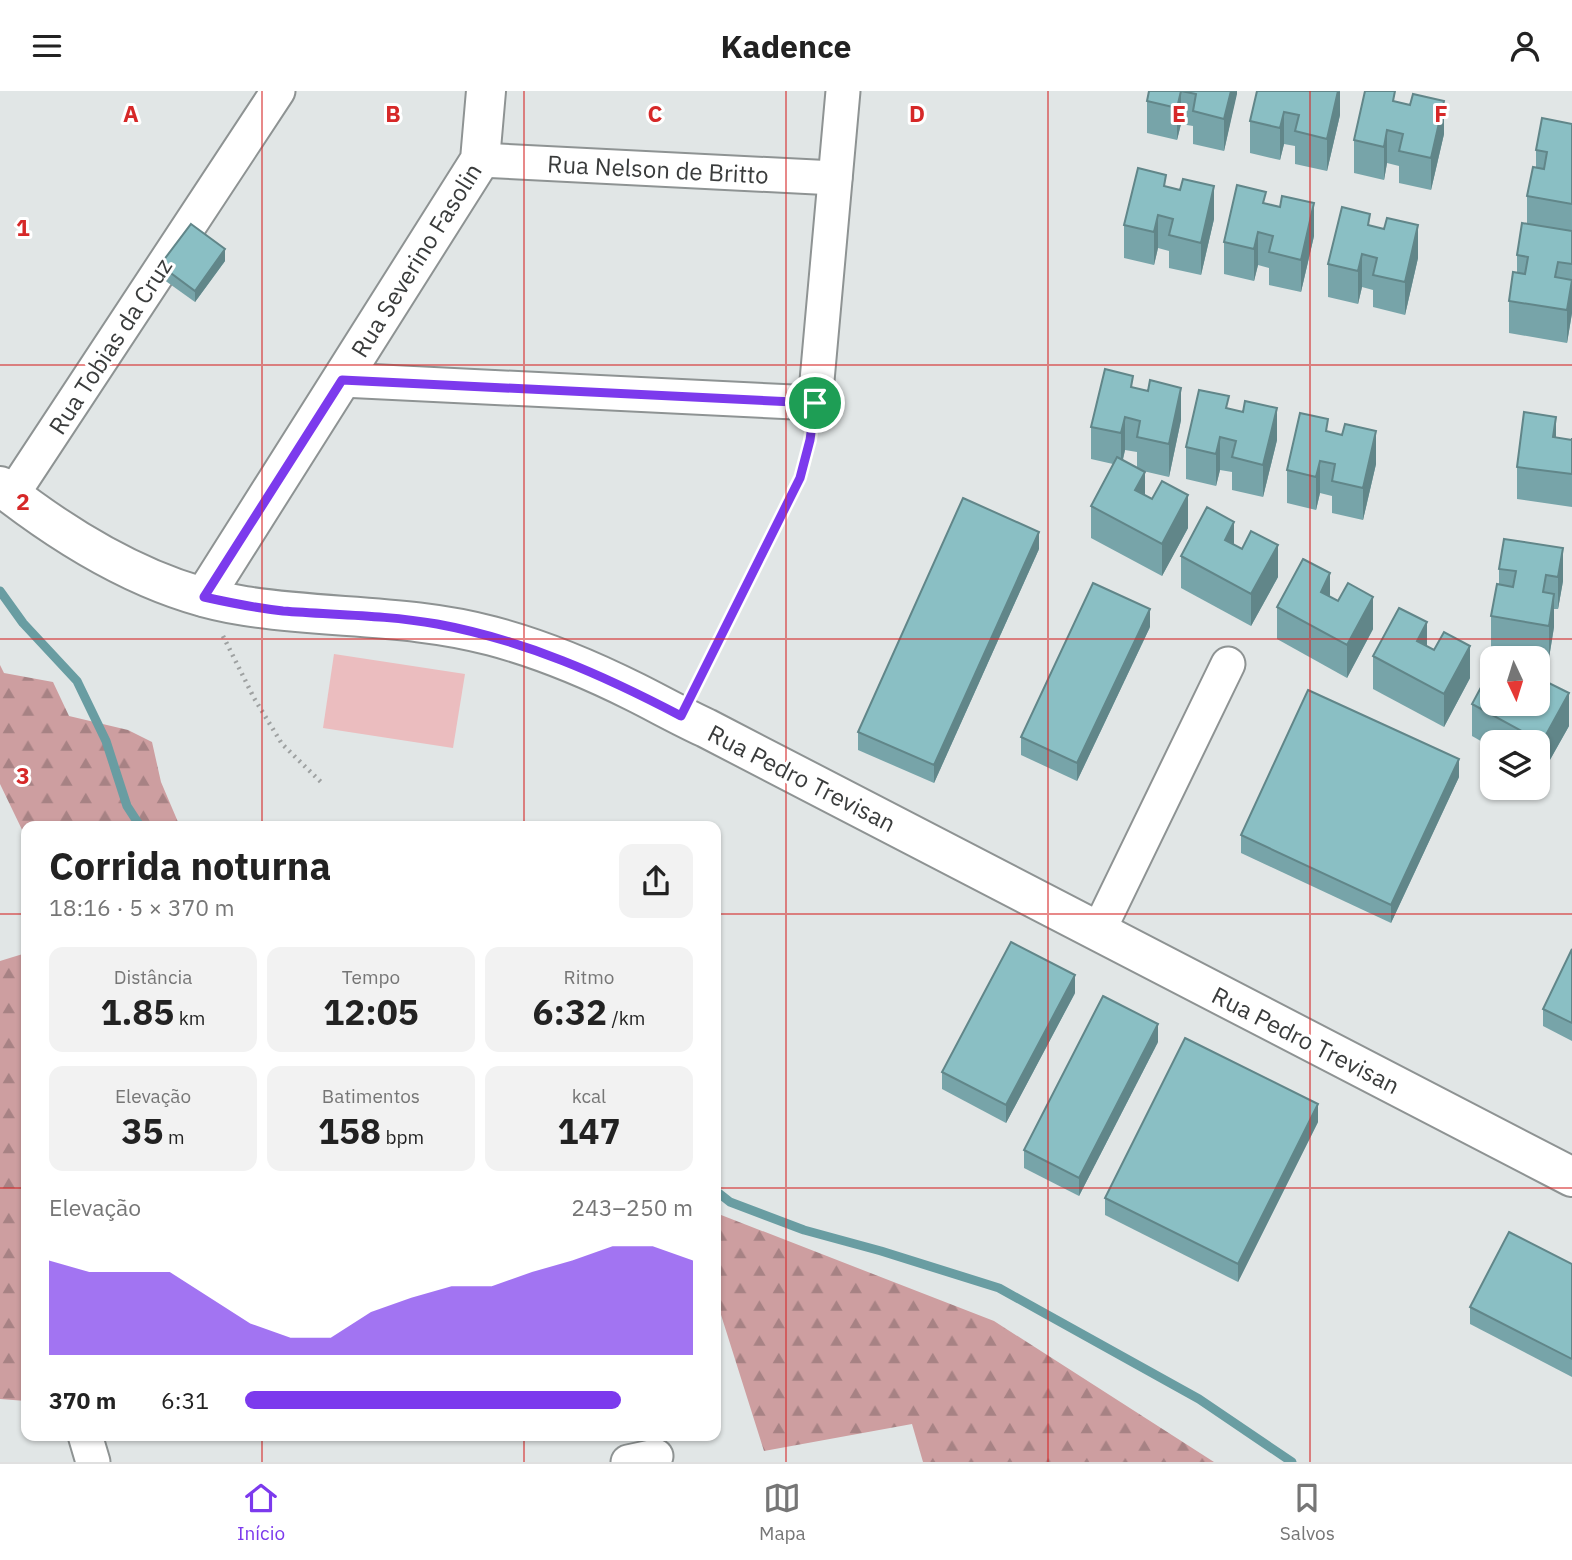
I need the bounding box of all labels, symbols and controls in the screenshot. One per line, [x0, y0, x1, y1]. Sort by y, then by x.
text: Kadence [720, 25, 852, 67]
icon: menu [28, 27, 66, 65]
icon: person [1506, 27, 1544, 65]
text: A [123, 98, 139, 128]
text: B [385, 98, 401, 128]
text: C [648, 98, 663, 128]
text: D [909, 98, 925, 128]
text: E [1172, 98, 1186, 128]
text: F [1434, 98, 1448, 128]
street label: Rua Nelson de Britto [546, 147, 770, 191]
street label: Rua Severino Fasolin [343, 157, 489, 363]
text: 1 [16, 212, 30, 242]
street label: Rua Tobias da Cruz [41, 252, 179, 440]
pin [785, 373, 845, 433]
icon: arrive [796, 384, 834, 422]
text: 2 [16, 486, 30, 516]
north arrow [1480, 646, 1550, 716]
map controls [1480, 646, 1550, 800]
street label: Rua Pedro Trevisan [703, 717, 901, 839]
button: layers [1480, 730, 1550, 800]
text: 3 [16, 760, 30, 790]
text: Corrida noturna [49, 841, 331, 890]
button: share [619, 844, 693, 918]
text: 18:16 · 5 × 370 m [49, 892, 235, 922]
text: Distância [114, 965, 192, 989]
text: Tempo [342, 965, 400, 989]
text: Ritmo [564, 965, 614, 989]
street label: Rua Pedro Trevisan [1207, 979, 1405, 1101]
text: 1.85 [101, 989, 174, 1035]
text: 12:05 [323, 989, 419, 1035]
text: 6:32 [533, 989, 607, 1035]
text: km [174, 1006, 205, 1030]
text: /km [607, 1006, 645, 1030]
text: Elevação [115, 1084, 191, 1108]
text: Batimentos [322, 1084, 420, 1108]
text: kcal [572, 1084, 606, 1108]
text: 35 [121, 1108, 163, 1154]
text: 158 [318, 1108, 381, 1154]
text: 147 [557, 1108, 621, 1154]
text: m [163, 1125, 185, 1149]
text: bpm [381, 1125, 424, 1149]
text: Elevação [49, 1192, 141, 1222]
text: 243–250 m [571, 1192, 693, 1222]
text: 370 m [49, 1385, 116, 1415]
text: 6:31 [161, 1385, 209, 1415]
tab: Início [237, 1479, 285, 1545]
tab: Mapa [759, 1479, 806, 1545]
tab: Salvos [1280, 1479, 1335, 1545]

